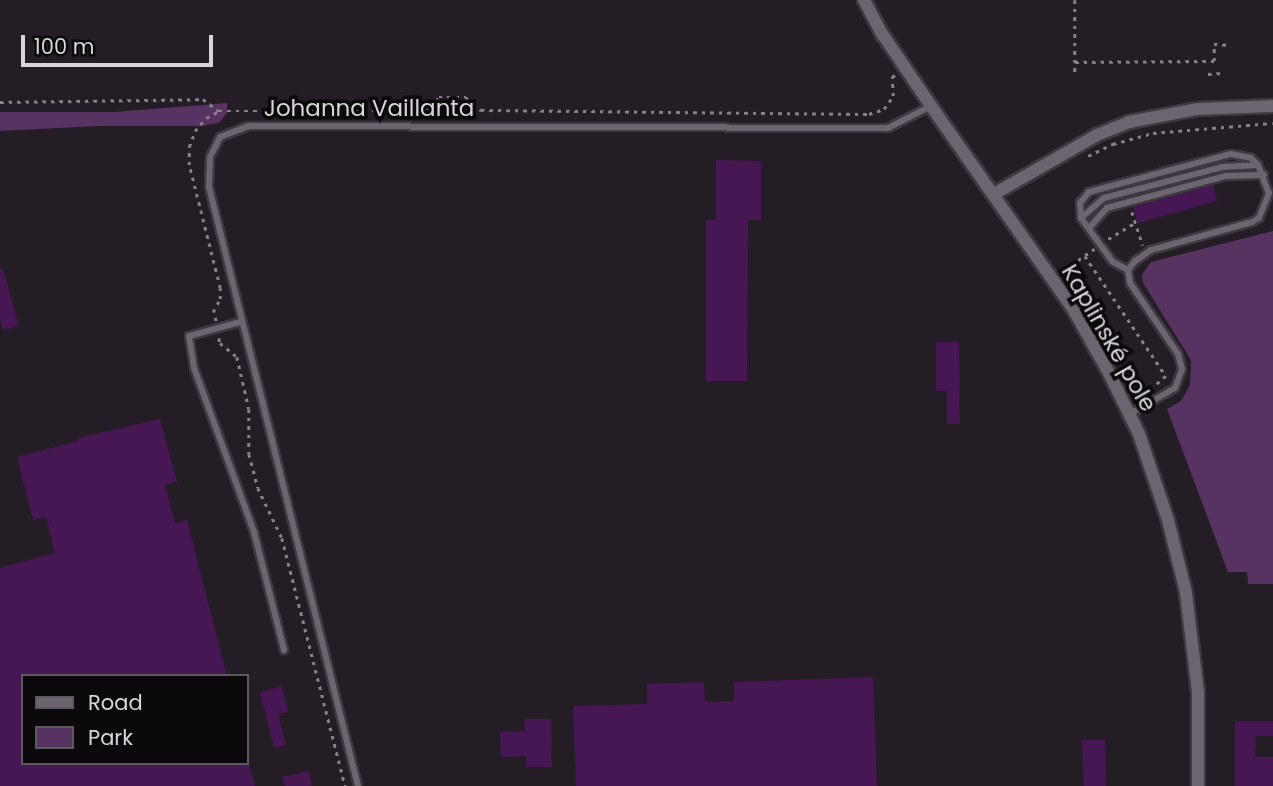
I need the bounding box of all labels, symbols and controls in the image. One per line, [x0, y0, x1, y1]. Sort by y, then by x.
scale bar [24, 21, 217, 65]
text: 100 m [34, 32, 94, 61]
street label: Johanna Vaillanta [264, 94, 474, 122]
street label: Kaplinské pole [1056, 260, 1162, 416]
legend [21, 674, 248, 765]
text: Road [88, 688, 143, 717]
text: Park [88, 723, 133, 752]

